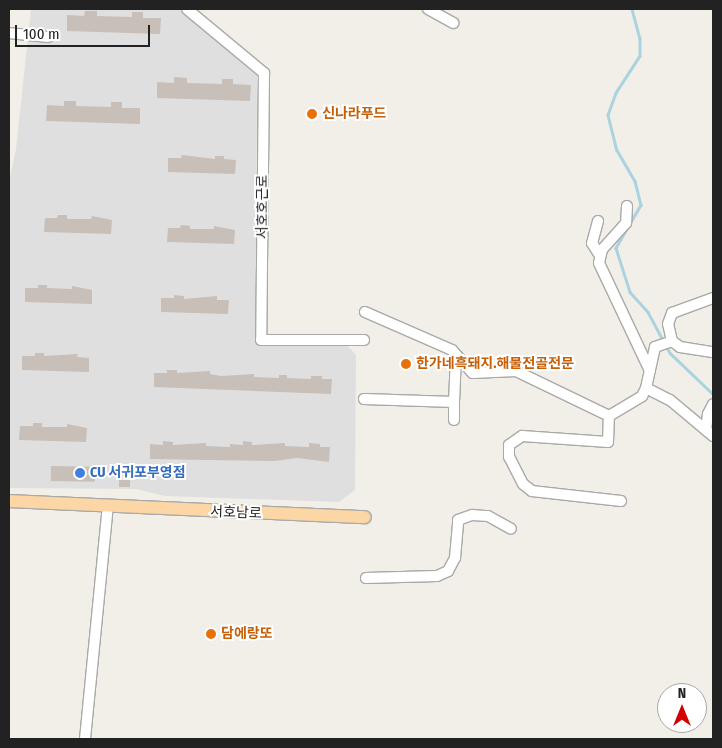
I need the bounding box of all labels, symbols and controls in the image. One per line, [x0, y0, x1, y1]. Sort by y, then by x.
scale bar [18, 15, 152, 47]
text: 100 m [23, 25, 60, 43]
place label: 신나라푸드 [322, 106, 386, 122]
marker: 신나라푸드 [306, 108, 318, 120]
street label: 서호호근로 [255, 175, 271, 239]
place label: 한가네흑돼지.해물전골전문 [416, 356, 574, 372]
marker: 한가네흑돼지.해물전골전문 [400, 358, 412, 370]
place label: CU 서귀포부영점 [90, 465, 186, 481]
marker: CU 서귀포부영점 [74, 467, 86, 479]
street label: 서호남로 [210, 504, 262, 522]
place label: 담에랑또 [221, 626, 273, 642]
marker: 담에랑또 [205, 628, 217, 640]
north arrow [657, 683, 707, 733]
text: N [678, 685, 686, 702]

